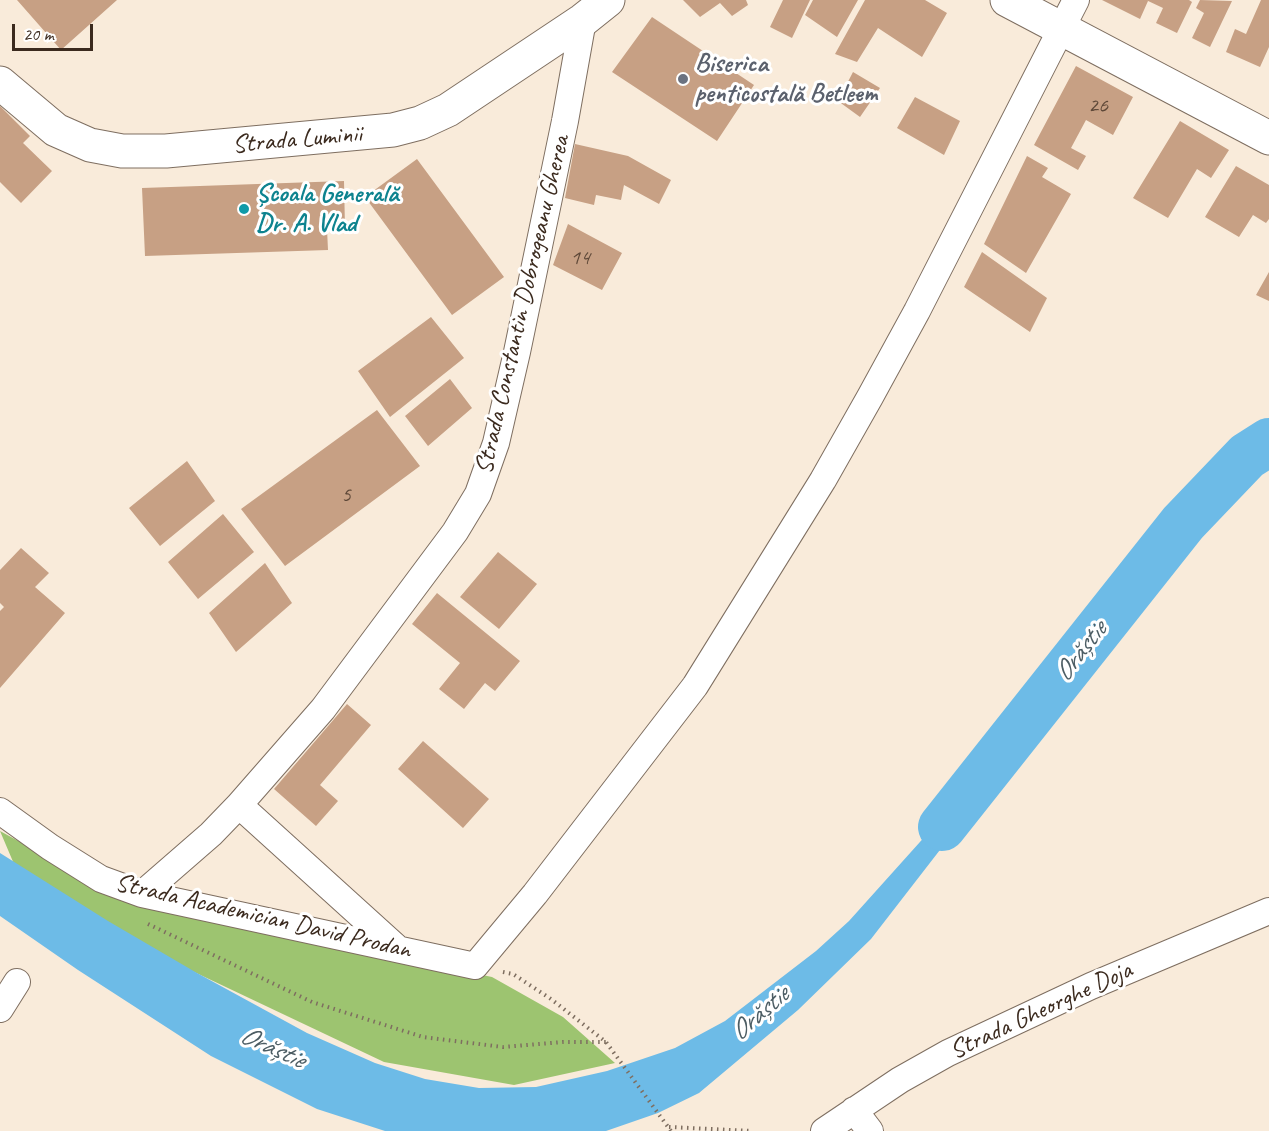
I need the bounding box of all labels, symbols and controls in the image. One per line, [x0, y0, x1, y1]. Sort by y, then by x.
scale bar [15, 12, 96, 50]
text: 20 m [23, 23, 54, 45]
place label: Biserica penticostală Betleem [695, 48, 877, 110]
marker: Biserica penticostală Betleem [676, 72, 690, 86]
house number: 26 [1088, 93, 1108, 119]
street label: Strada Luminii [231, 119, 363, 161]
street label: Strada Constantin Dobrogeanu Gherea [469, 133, 577, 477]
place label: Școala Generală Dr. A. Vlad [256, 178, 398, 240]
marker: Școala Generală Dr. A. Vlad [237, 202, 251, 216]
house number: 14 [570, 245, 590, 271]
house number: 5 [341, 482, 351, 508]
water label: Orăștie [1048, 616, 1114, 688]
street label: Strada Academician David Prodan [112, 868, 414, 966]
street label: Strada Gheorghe Doja [945, 955, 1137, 1067]
water label: Orăștie [724, 980, 796, 1048]
water label: Orăștie [235, 1020, 309, 1076]

